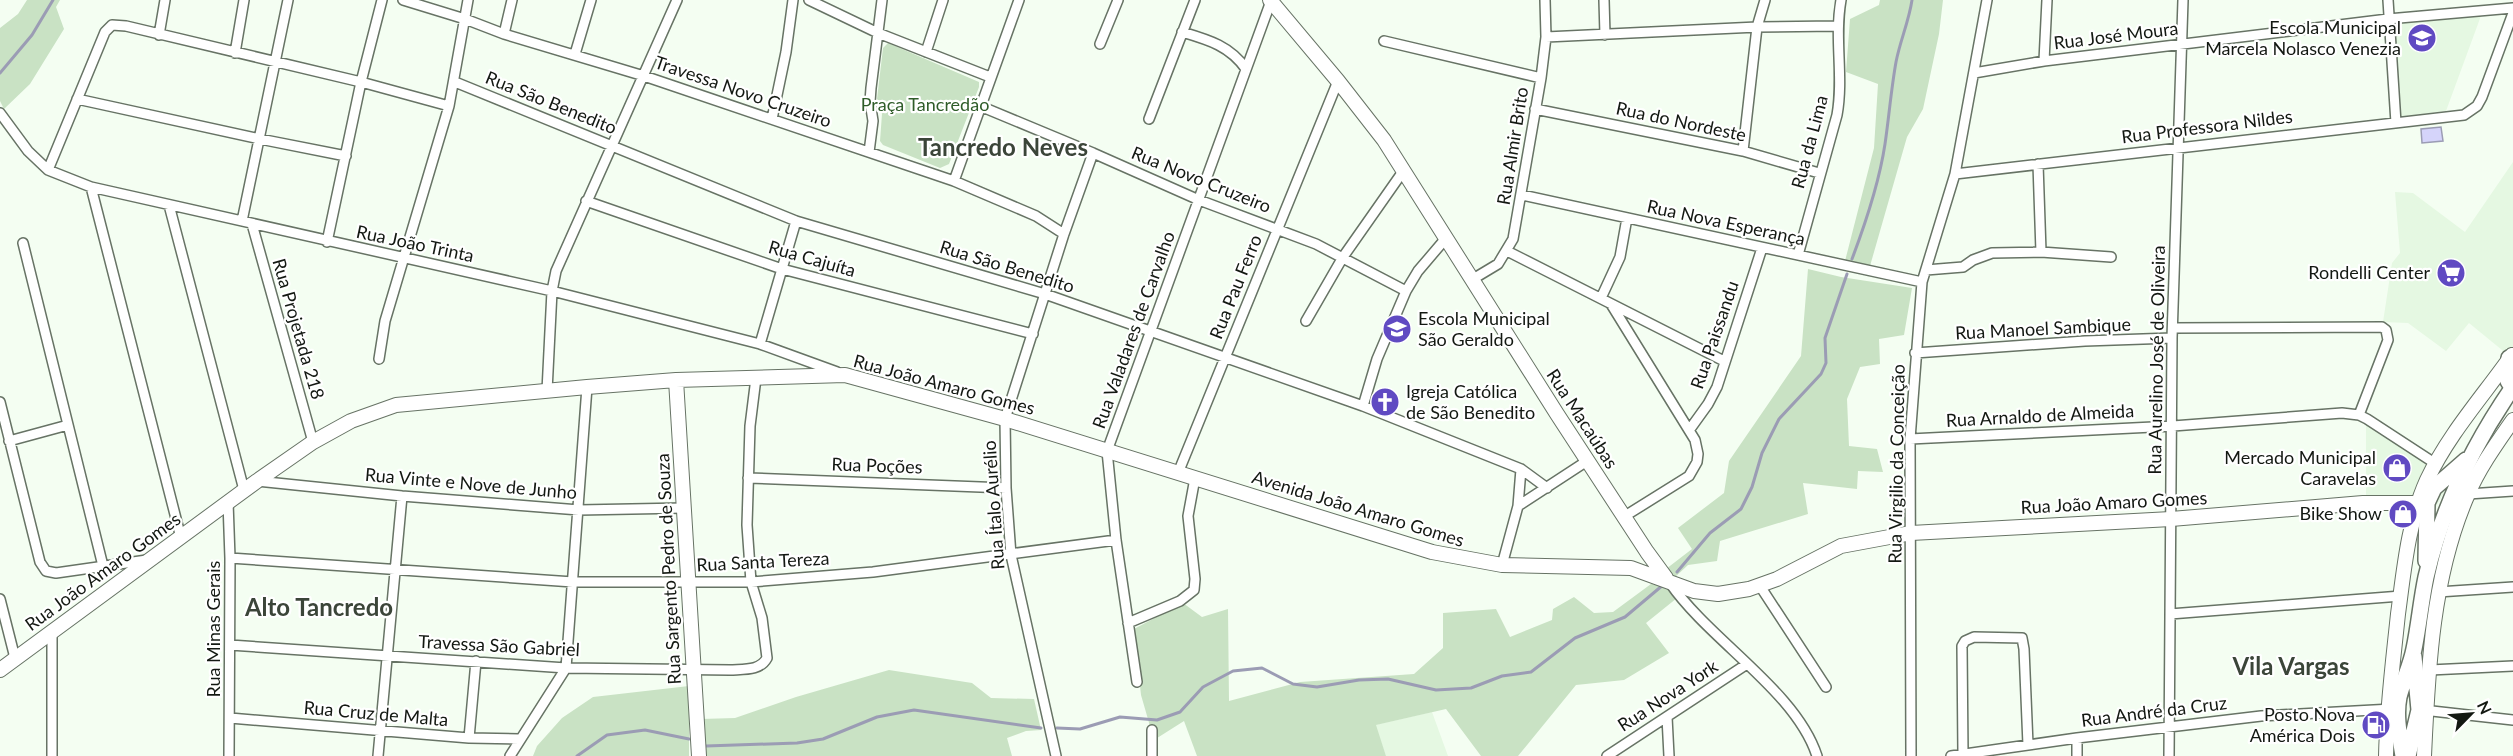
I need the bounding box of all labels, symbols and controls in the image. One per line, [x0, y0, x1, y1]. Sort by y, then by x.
street label: Rua José Moura [2052, 16, 2179, 54]
place label: Escola Municipal Marcela Nolasco Venezia [2205, 16, 2401, 59]
school or university icon: Escola Municipal Marcela Nolasco Venezia [2406, 22, 2438, 54]
street label: Travessa Novo Cruzeiro [652, 50, 835, 132]
street label: Rua São Benedito [483, 66, 620, 138]
street label: Rua Almir Brito [1492, 85, 1532, 206]
park label: Praça Tancredão [861, 93, 989, 115]
street label: Rua da Lima [1786, 93, 1832, 191]
street label: Rua do Nordeste [1614, 96, 1748, 146]
street label: Rua Professora Nildes [2120, 105, 2294, 147]
district label: Tancredo Neves [918, 132, 1088, 161]
street label: Rua Novo Cruzeiro [1128, 141, 1274, 217]
street label: Rua Nova Esperança [1645, 195, 1807, 250]
street label: Rua João Trinta [354, 220, 476, 266]
street label: Rua Valadares de Carvalho [1087, 228, 1179, 431]
street label: Rua Pau Ferro [1204, 231, 1266, 342]
street label: Rua Cajuíta [766, 235, 858, 281]
street label: Rua São Benedito [937, 235, 1077, 297]
street label: Rua Aurelino José de Oliveira [2143, 245, 2169, 475]
street label: Rua Projetada 218 [268, 256, 330, 402]
supermarket icon: Rondelli Center [2435, 257, 2467, 289]
place label: Rondelli Center [2308, 261, 2430, 283]
street label: Rua Paissandu [1685, 278, 1743, 392]
place label: Escola Municipal São Geraldo [1418, 307, 1550, 350]
street label: Rua Manoel Sambique [1955, 312, 2131, 344]
school or university icon: Escola Municipal São Geraldo [1381, 313, 1413, 345]
street label: Rua João Amaro Gomes [851, 349, 1038, 419]
street label: Rua Virgilio da Conceição [1883, 364, 1909, 564]
street label: Rua Macaúbas [1542, 365, 1623, 473]
place label: Igreja Católica de São Benedito [1406, 380, 1535, 423]
church icon: Igreja Católica de São Benedito [1369, 386, 1401, 418]
street label: Rua Arnaldo de Almeida [1945, 399, 2135, 431]
street label: Rua Ítalo Aurélio [978, 440, 1008, 570]
place label: Mercado Municipal Caravelas [2224, 446, 2376, 489]
street label: Rua Poções [831, 452, 923, 478]
shop icon: Mercado Municipal Caravelas [2381, 452, 2413, 484]
street label: Rua Sargento Pedro de Souza [651, 453, 685, 685]
street label: Rua Vinte e Nove de Junho [364, 463, 578, 503]
street label: Avenida João Amaro Gomes [1250, 465, 1467, 551]
street label: Rua João Amaro Gomes [2020, 486, 2208, 518]
shop icon: Bike Show [2387, 498, 2419, 530]
place label: Bike Show [2300, 502, 2382, 524]
street label: Rua João Amaro Gomes [20, 507, 185, 635]
street label: Rua Santa Tereza [696, 547, 830, 575]
street label: Rua Minas Gerais [202, 560, 224, 697]
district label: Alto Tancredo [244, 592, 393, 621]
street label: Travessa São Gabriel [418, 630, 580, 660]
district label: Vila Vargas [2231, 651, 2350, 680]
street label: Rua Nova York [1613, 654, 1722, 736]
north arrow [2441, 684, 2501, 744]
street label: Rua André da Cruz [2080, 691, 2228, 731]
street label: Rua Cruz de Malta [303, 696, 449, 730]
text: N [2474, 698, 2496, 717]
place label: Posto Nova América Dois [2250, 703, 2355, 746]
fuel station icon: Posto Nova América Dois [2360, 709, 2392, 741]

